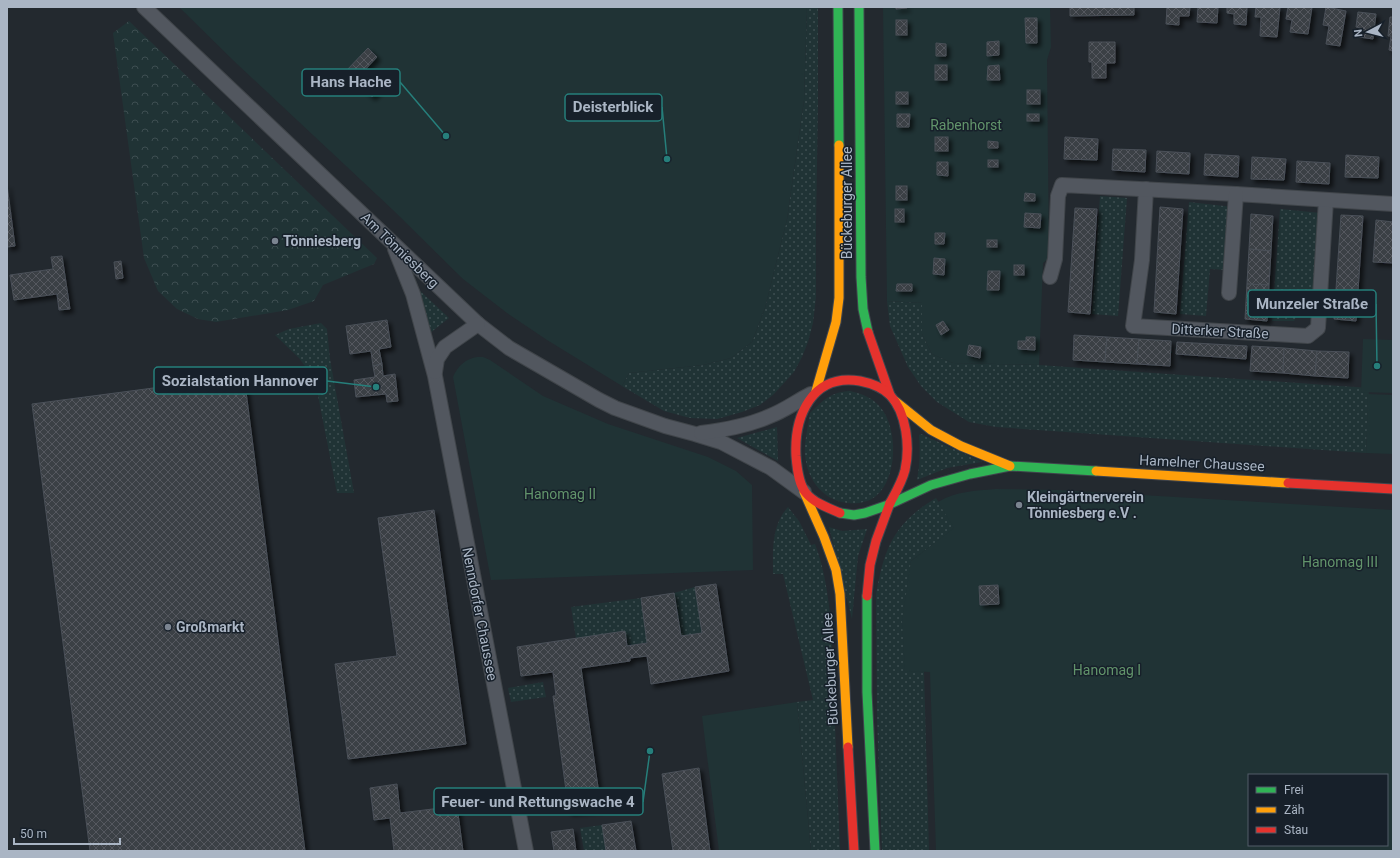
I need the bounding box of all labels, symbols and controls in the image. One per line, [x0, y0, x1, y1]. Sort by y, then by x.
north arrow [1348, 12, 1388, 52]
text: N [1352, 28, 1365, 38]
callout: Hans Hache [302, 69, 400, 96]
text: Hans Hache [310, 73, 392, 91]
callout: Deisterblick [565, 94, 662, 121]
text: Deisterblick [573, 98, 654, 116]
park label: Rabenhorst [930, 117, 1002, 133]
street label: Bückeburger Allee [839, 147, 855, 259]
street label: Am Tönniesberg [358, 209, 442, 291]
place label: Tönniesberg [283, 233, 361, 249]
marker: Tönniesberg [270, 236, 280, 246]
callout: Munzeler Straße [1248, 290, 1376, 317]
text: Munzeler Straße [1256, 295, 1368, 313]
street label: Ditterker Straße [1171, 320, 1269, 342]
callout: Sozialstation Hannover [154, 367, 327, 394]
text: Sozialstation Hannover [162, 372, 319, 390]
street label: Hamelner Chaussee [1139, 452, 1265, 474]
park label: Hanomag II [524, 486, 596, 502]
place label: Kleingärtnerverein Tönniesberg e.V . [1027, 489, 1144, 521]
marker: Kleingärtnerverein Tönniesberg e.V . [1014, 500, 1024, 510]
street label: Nenndorfer Chaussee [459, 546, 501, 682]
park label: Hanomag III [1302, 554, 1378, 570]
street label: Bückeburger Allee [819, 612, 841, 726]
place label: Großmarkt [176, 619, 244, 635]
marker: Großmarkt [163, 622, 173, 632]
park label: Hanomag I [1073, 662, 1141, 678]
legend [1248, 774, 1388, 846]
text: Frei [1284, 783, 1304, 797]
callout: Feuer- und Rettungswache 4 [434, 788, 643, 815]
text: Feuer- und Rettungswache 4 [441, 793, 635, 811]
text: Zäh [1284, 803, 1304, 817]
scale bar [14, 820, 120, 846]
text: Stau [1284, 823, 1308, 837]
text: 50 m [20, 827, 47, 841]

